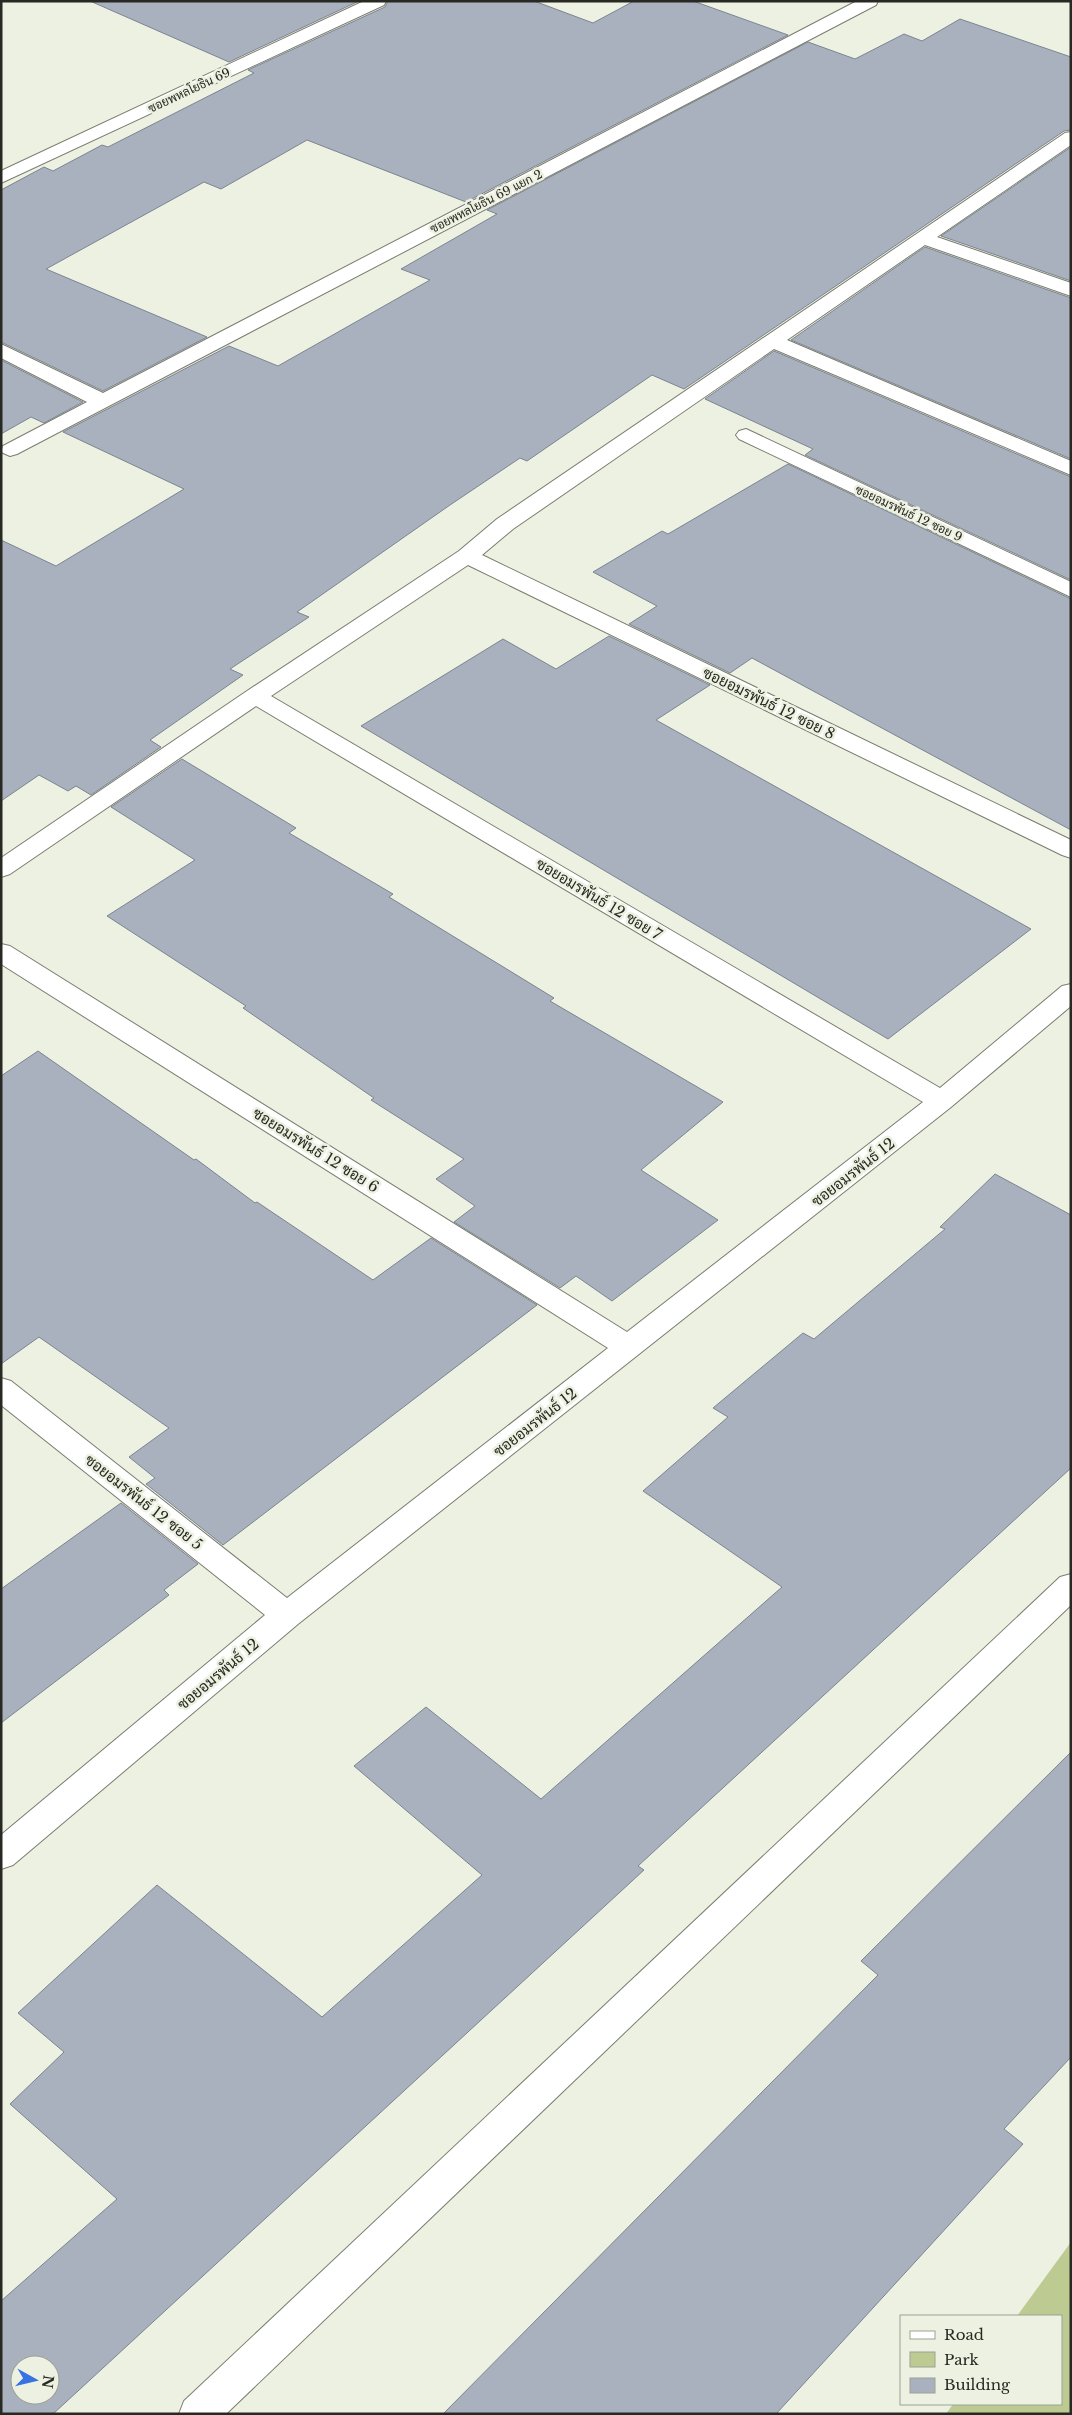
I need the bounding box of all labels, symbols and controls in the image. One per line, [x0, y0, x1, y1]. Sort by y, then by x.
street label: ซอยพหลโยธิน 69 [146, 64, 232, 116]
street label: ซอยพหลโยธิน 69 แยก 2 [427, 166, 545, 236]
street label: ซอยอมรพันธ์ 12 ซอย 9 [853, 482, 965, 544]
street label: ซอยอมรพันธ์ 12 ซอย 8 [700, 663, 838, 743]
street label: ซอยอมรพันธ์ 12 ซอย 7 [533, 854, 666, 944]
street label: ซอยอมรพันธ์ 12 ซอย 6 [249, 1103, 383, 1197]
street label: ซอยอมรพันธ์ 12 [808, 1134, 898, 1210]
street label: ซอยอมรพันธ์ 12 [490, 1384, 580, 1460]
street label: ซอยอมรพันธ์ 12 ซอย 5 [81, 1450, 207, 1554]
street label: ซอยอมรพันธ์ 12 [173, 1634, 263, 1714]
legend [900, 2315, 1062, 2405]
text: Road [944, 2325, 984, 2344]
text: Park [944, 2350, 980, 2369]
north arrow [10, 2355, 60, 2405]
text: N [38, 2374, 58, 2390]
text: Building [944, 2375, 1011, 2394]

